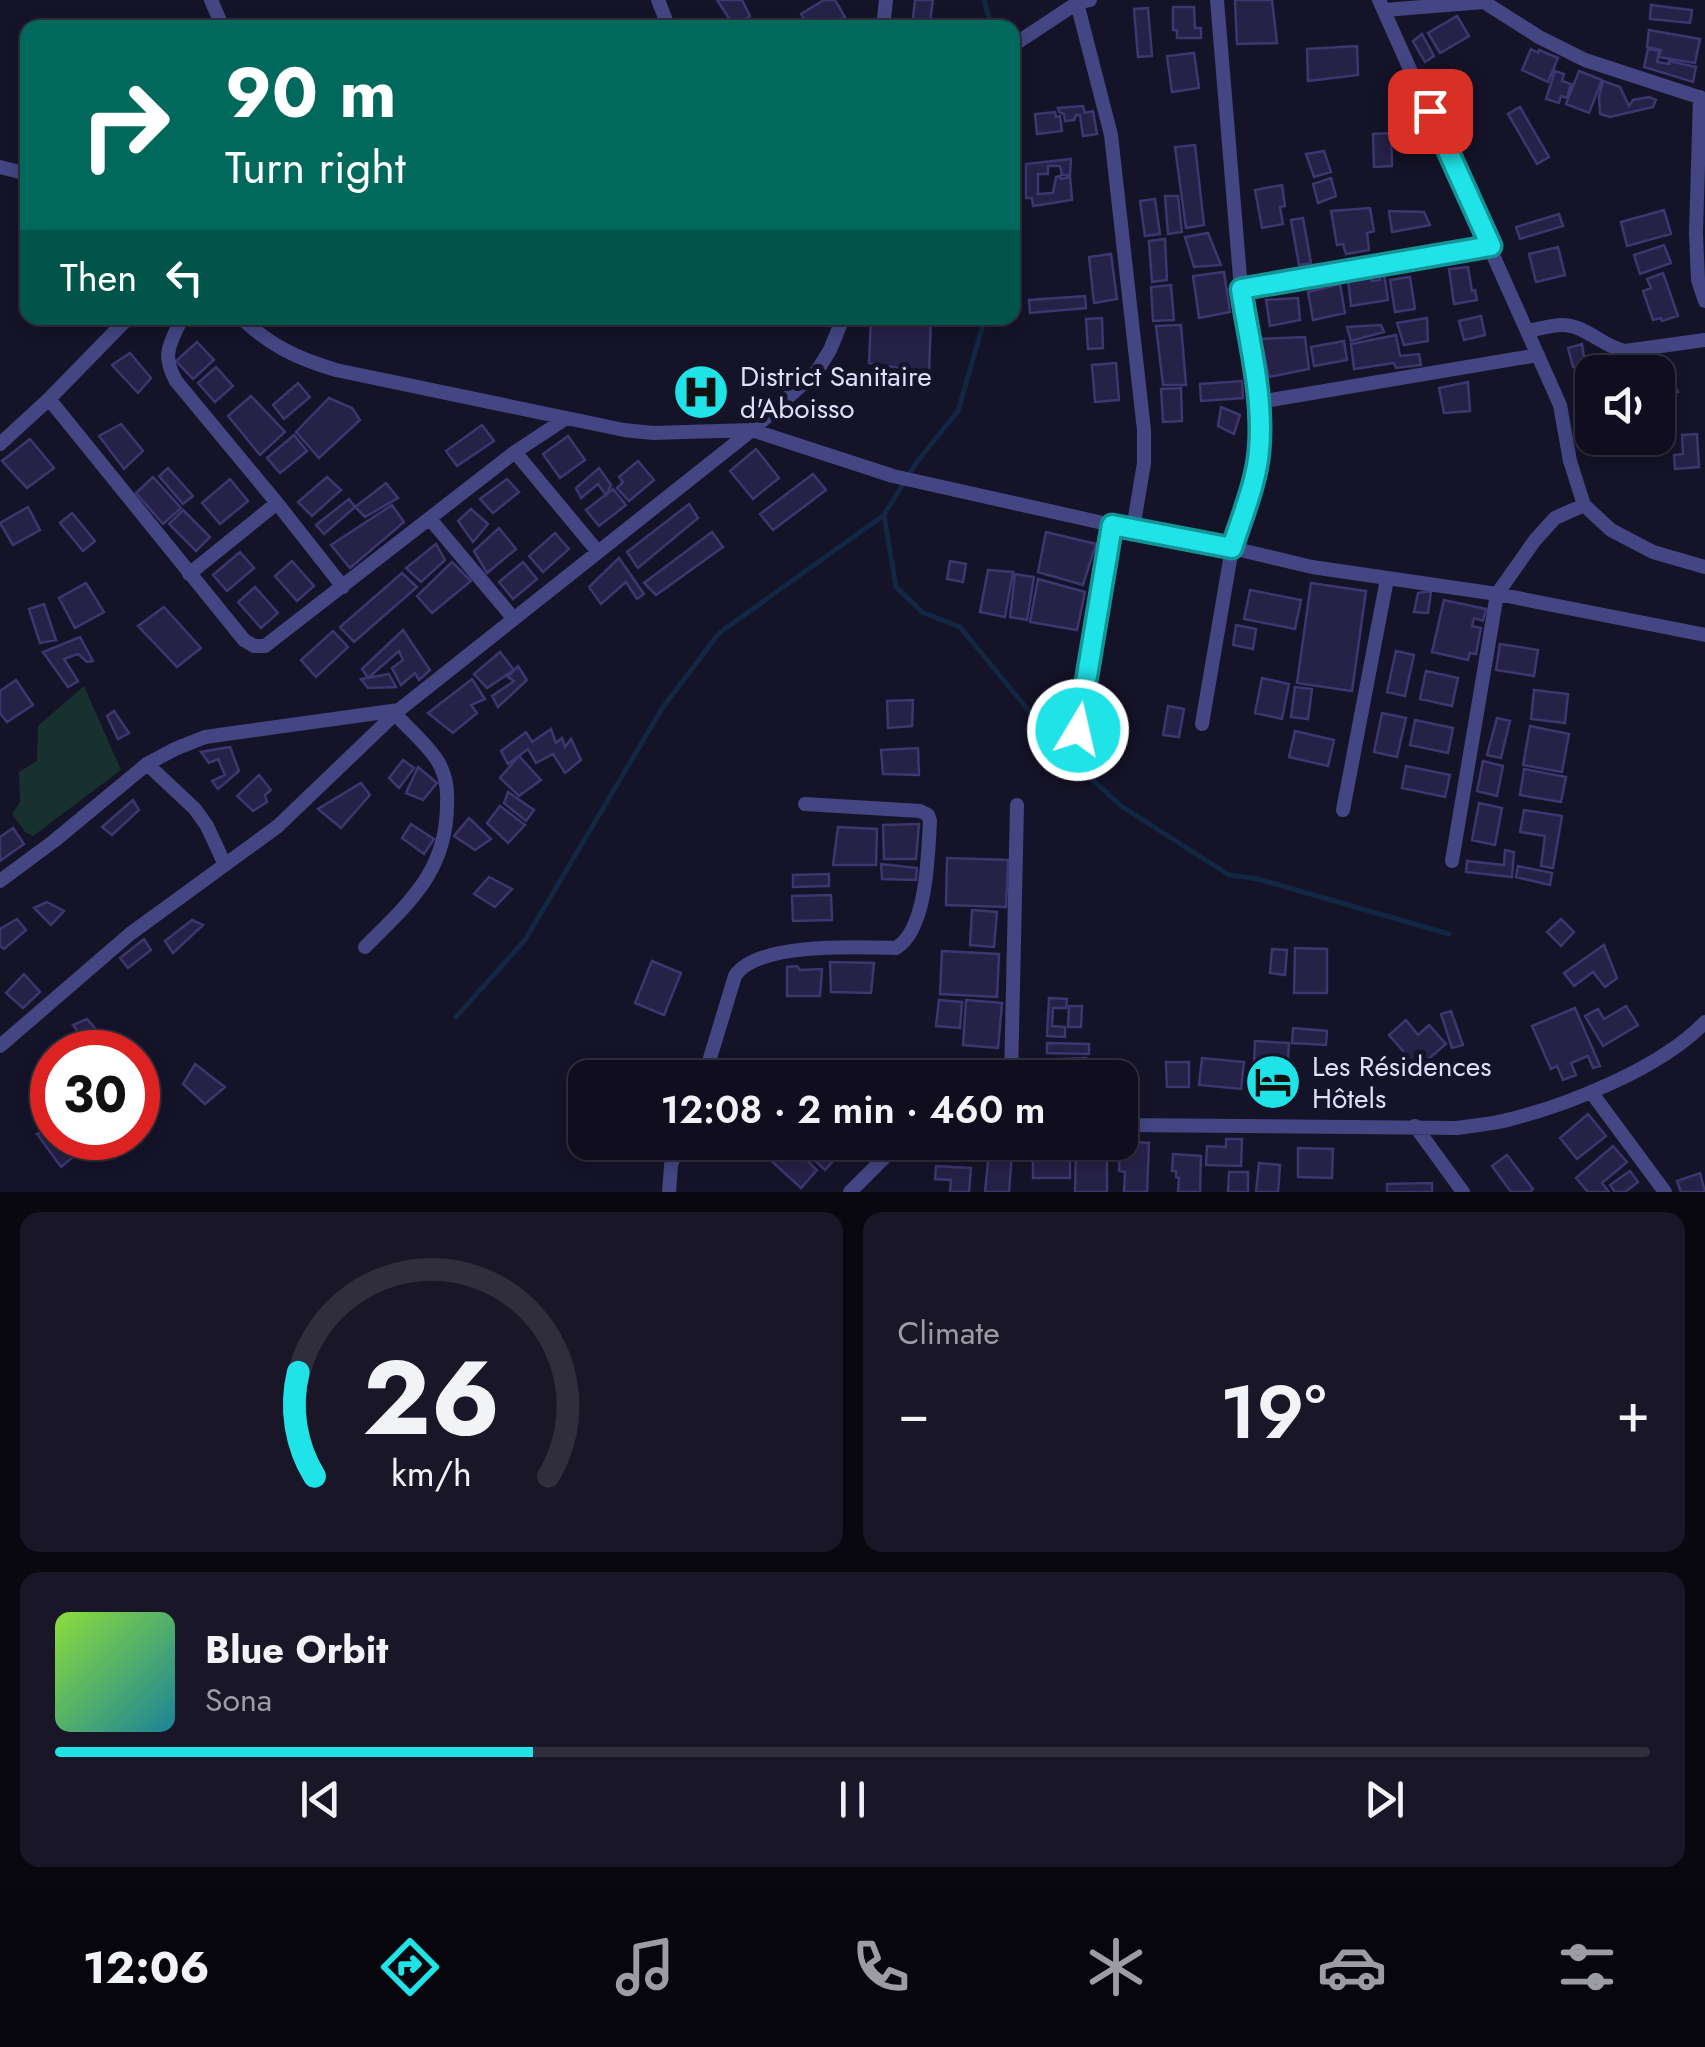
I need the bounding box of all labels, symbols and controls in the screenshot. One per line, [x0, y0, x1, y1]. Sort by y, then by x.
text: 90 m [225, 42, 397, 143]
icon: right [60, 60, 190, 190]
pin [1388, 69, 1473, 154]
icon: arrive [1403, 84, 1458, 139]
text: Turn right [225, 135, 406, 200]
text: Then [60, 250, 137, 305]
icon: left [157, 250, 212, 305]
map controls [1575, 355, 1675, 455]
button: sound [1575, 355, 1675, 455]
place label: District Sanitaire d'Aboisso [740, 356, 932, 429]
hospital icon: District Sanitaire d'Aboisso [671, 362, 731, 422]
position arrow [1026, 678, 1130, 782]
speed limit sign: 30 [30, 1030, 160, 1160]
place label: Les Résidences Hôtels [1312, 1046, 1492, 1119]
hotel icon: Les Résidences Hôtels [1243, 1052, 1303, 1112]
text: 12:08 · 2 min · 460 m [661, 1082, 1045, 1137]
text: Climate [898, 1310, 1000, 1356]
text: 26 [362, 1323, 500, 1473]
text: 19° [1220, 1358, 1326, 1466]
text: − [898, 1373, 930, 1453]
text: + [1616, 1373, 1650, 1453]
text: km/h [391, 1448, 472, 1499]
text: Blue Orbit [205, 1622, 388, 1677]
text: Sona [205, 1677, 272, 1723]
icon: previous [293, 1772, 348, 1827]
icon: pause [825, 1772, 880, 1827]
icon: next [1357, 1772, 1412, 1827]
icon: directions [375, 1932, 445, 2002]
icon: music [610, 1932, 680, 2002]
icon: phone [846, 1932, 916, 2002]
icon: climate [1081, 1932, 1151, 2002]
icon: car [1317, 1932, 1387, 2002]
icon: filters [1552, 1932, 1622, 2002]
text: 12:06 [83, 1935, 210, 2000]

